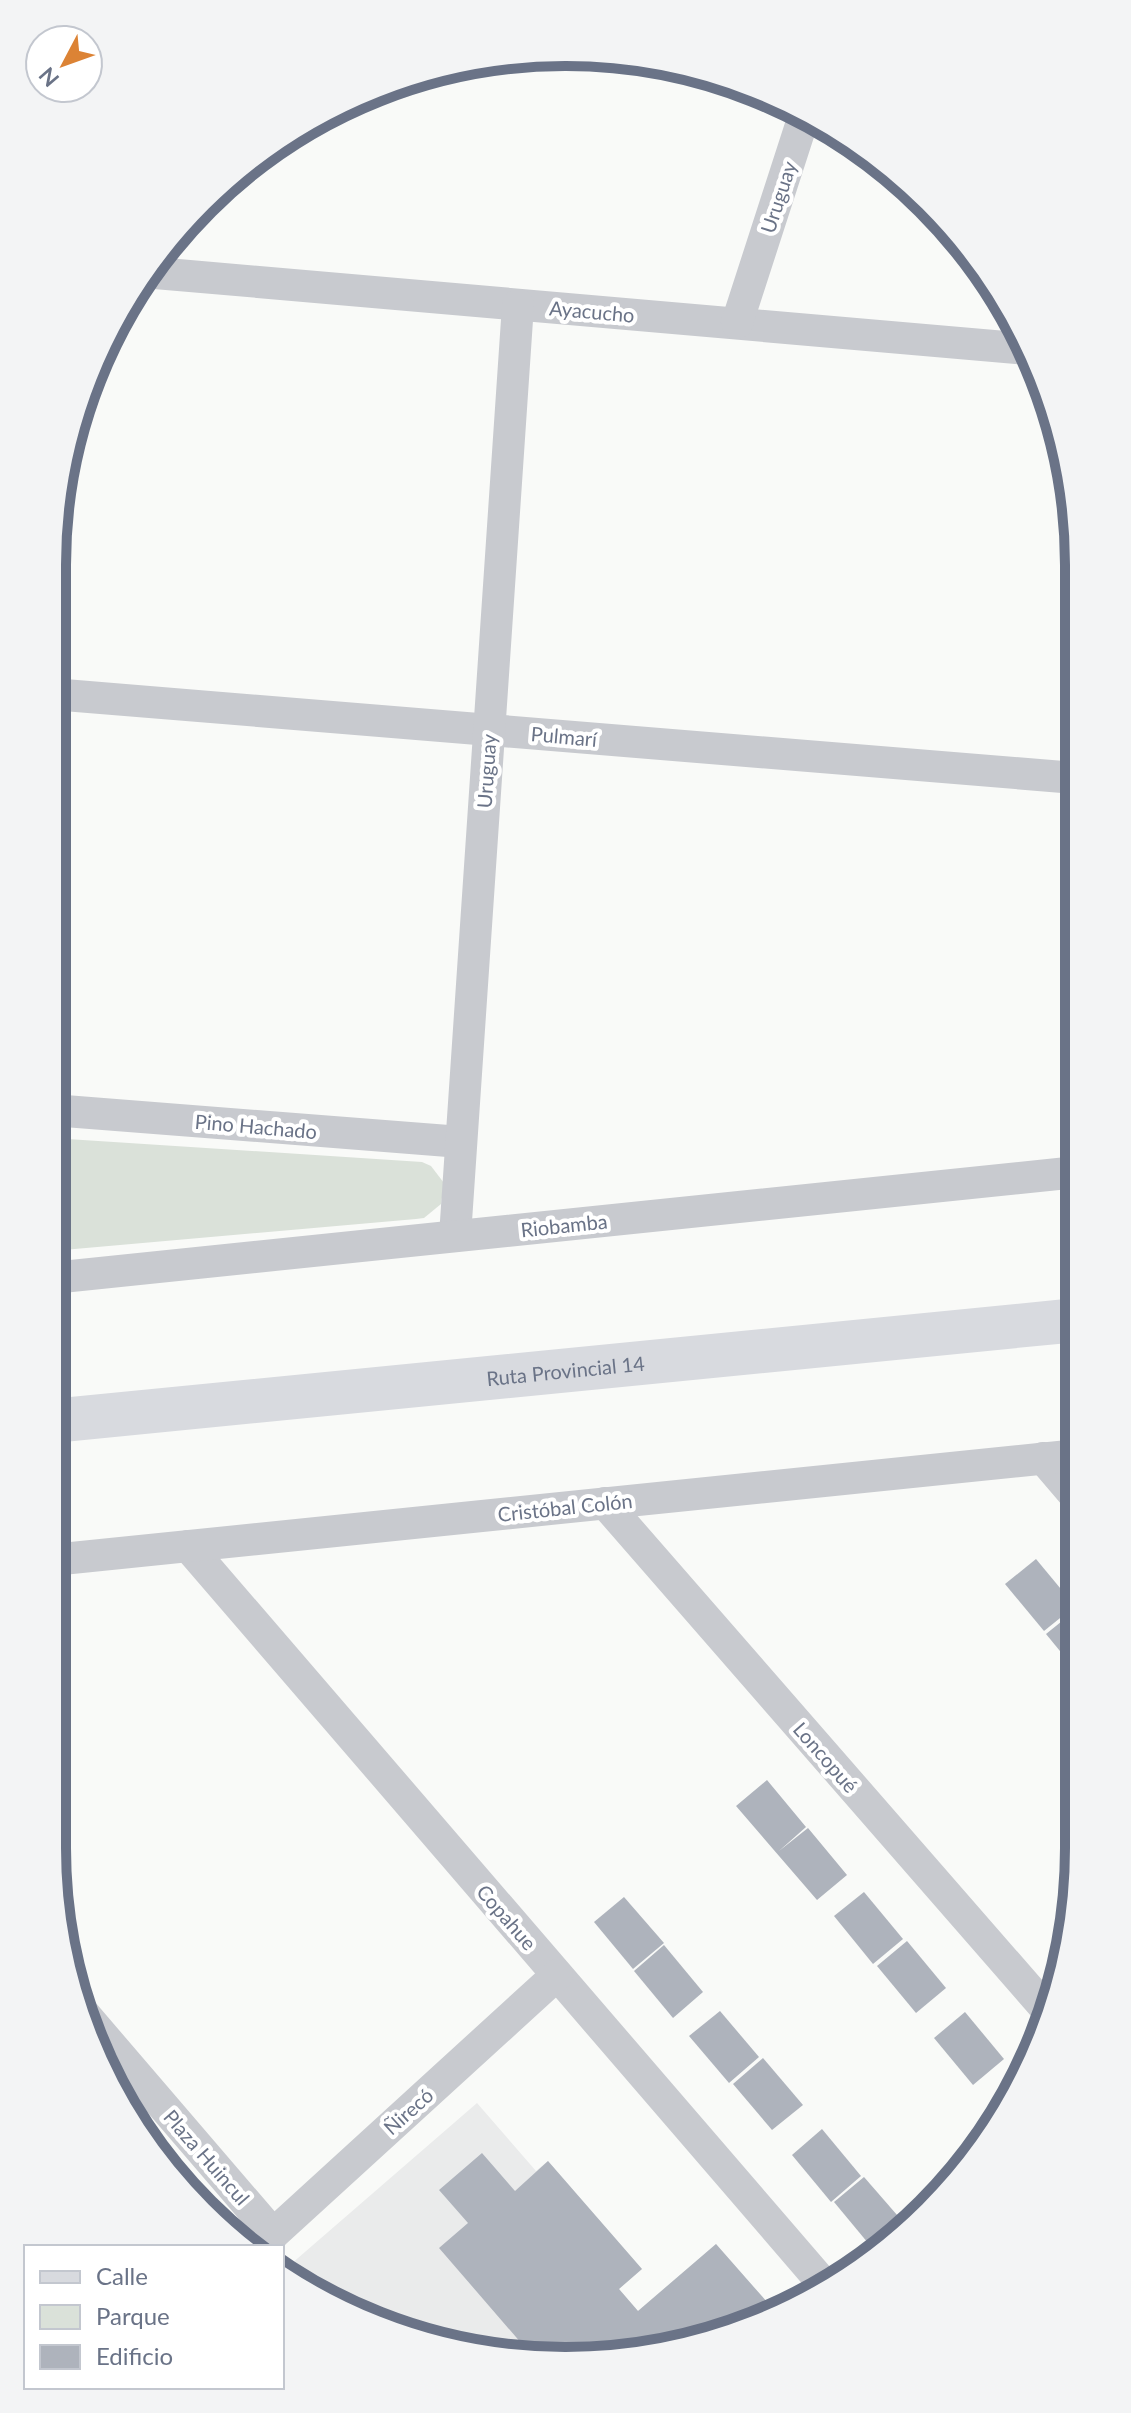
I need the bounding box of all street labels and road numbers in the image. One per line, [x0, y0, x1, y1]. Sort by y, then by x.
street label: Uruguay [755, 157, 801, 236]
street label: Ayacucho [548, 295, 636, 327]
street label: Pulmarí [530, 721, 599, 751]
street label: Uruguay [471, 732, 501, 809]
street label: Pino Hachado [194, 1109, 318, 1143]
street label: Riobamba [519, 1209, 609, 1241]
street label: Ruta Provincial 14 [485, 1351, 646, 1390]
street label: Cristóbal Colón [497, 1488, 633, 1526]
street label: Loncopué [789, 1717, 863, 1797]
street label: Copahue [472, 1879, 542, 1955]
street label: Ñirecó [378, 2083, 438, 2139]
street label: Plaza Huincul [159, 2104, 255, 2210]

